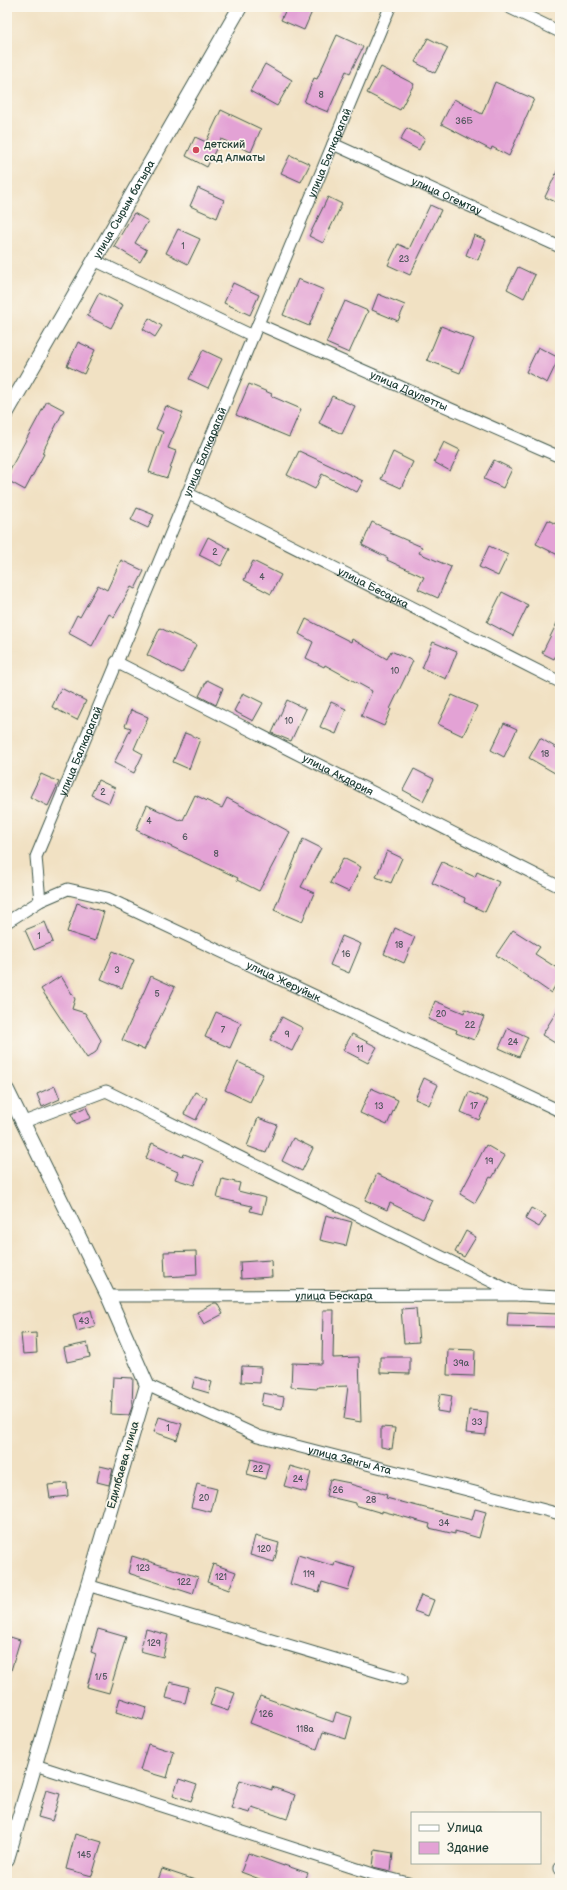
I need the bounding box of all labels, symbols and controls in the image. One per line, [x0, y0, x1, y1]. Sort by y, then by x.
house number: 8 [318, 90, 324, 101]
street label: улица Балкарагай [305, 106, 354, 199]
house number: 36Б [455, 116, 473, 127]
place label: детский сад Алматы [204, 138, 265, 164]
marker: детский сад Алматы [191, 145, 201, 155]
street label: улица Сырым батыра [90, 157, 157, 261]
street label: улица Огемтау [410, 174, 484, 217]
house number: 1 [181, 241, 185, 252]
house number: 23 [399, 254, 410, 265]
street label: улица Даулетты [368, 368, 450, 413]
street label: улица Балкарагай [180, 405, 229, 499]
house number: 2 [212, 547, 218, 558]
street label: улица Бесарка [336, 564, 411, 611]
house number: 4 [259, 572, 265, 583]
house number: 10 [391, 666, 399, 677]
street label: улица Балкарагай [56, 704, 105, 798]
house number: 10 [285, 716, 293, 727]
house number: 18 [541, 749, 549, 760]
street label: улица Акдария [301, 751, 376, 798]
house number: 2 [100, 787, 106, 798]
house number: 4 [146, 816, 152, 827]
house number: 6 [182, 832, 188, 843]
house number: 8 [213, 849, 219, 860]
house number: 1 [37, 931, 41, 942]
house number: 18 [395, 940, 403, 951]
house number: 16 [342, 949, 351, 960]
street label: улица Жеруйык [245, 958, 323, 1004]
house number: 3 [114, 965, 120, 976]
house number: 5 [154, 989, 160, 1000]
house number: 20 [436, 1009, 446, 1020]
house number: 22 [465, 1020, 476, 1031]
house number: 7 [221, 1025, 226, 1036]
house number: 9 [284, 1029, 290, 1040]
house number: 24 [508, 1037, 519, 1048]
house number: 11 [357, 1044, 363, 1055]
house number: 13 [374, 1101, 384, 1112]
house number: 17 [470, 1101, 479, 1112]
house number: 19 [485, 1156, 493, 1167]
street label: улица Бескара [295, 1289, 373, 1302]
house number: 43 [78, 1316, 90, 1327]
house number: 39а [453, 1358, 470, 1369]
house number: 33 [471, 1417, 483, 1428]
street label: Едилбаева улица [104, 1419, 142, 1510]
house number: 1 [166, 1423, 170, 1434]
street label: улица Зенгы Ата [307, 1443, 393, 1477]
house number: 22 [253, 1464, 264, 1475]
house number: 24 [293, 1474, 304, 1485]
house number: 26 [333, 1485, 344, 1496]
house number: 20 [199, 1493, 209, 1504]
house number: 28 [366, 1495, 376, 1506]
house number: 34 [438, 1518, 450, 1529]
house number: 120 [257, 1544, 271, 1555]
house number: 123 [136, 1563, 151, 1574]
house number: 119 [303, 1569, 315, 1580]
house number: 121 [215, 1572, 227, 1583]
house number: 122 [177, 1577, 192, 1588]
house number: 129 [147, 1638, 161, 1649]
house number: 1/5 [95, 1672, 107, 1683]
house number: 126 [259, 1709, 274, 1720]
house number: 118а [296, 1724, 314, 1735]
legend [411, 1812, 541, 1864]
text: Улица [447, 1821, 483, 1836]
text: Здание [447, 1841, 489, 1856]
house number: 145 [77, 1850, 91, 1861]

